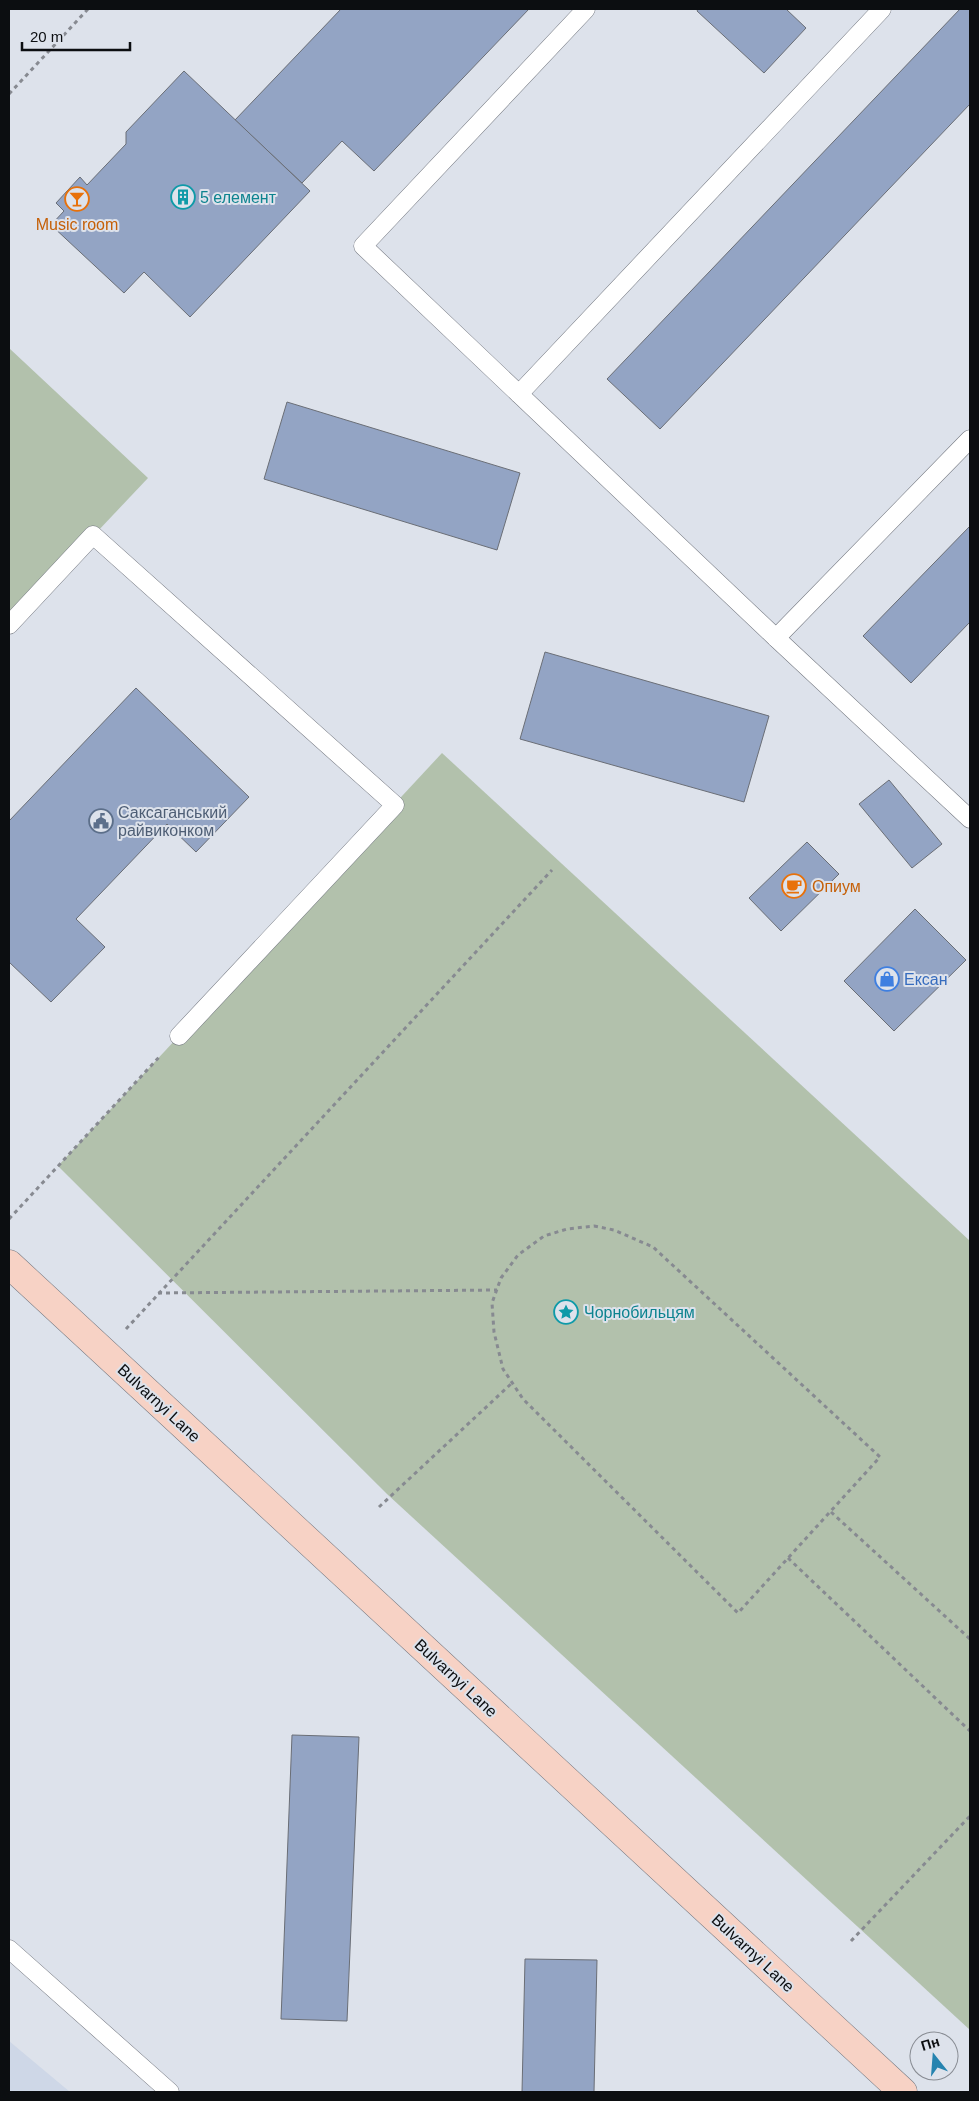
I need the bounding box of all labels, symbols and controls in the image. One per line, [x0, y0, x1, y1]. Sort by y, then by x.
scale bar [22, 20, 130, 52]
text: 20 m [30, 28, 63, 45]
building icon: 5 елемент [170, 184, 196, 210]
bar icon: Music room [64, 186, 90, 212]
place label: 5 елемент [200, 189, 277, 206]
place label: Music room [36, 216, 118, 233]
place label: Саксаганський райвиконком [118, 804, 227, 839]
public building icon: Саксаганський райвиконком [88, 808, 114, 834]
cafe icon: Опиум [781, 873, 807, 899]
place label: Опиум [812, 878, 861, 895]
shop icon: Ексан [874, 966, 900, 992]
place label: Ексан [904, 971, 948, 988]
place icon: Чорнобильцям [553, 1299, 579, 1325]
place label: Чорнобильцям [584, 1304, 695, 1321]
street label: Bulvarnyi Lane [114, 1361, 204, 1445]
street label: Bulvarnyi Lane [411, 1636, 501, 1720]
street label: Bulvarnyi Lane [708, 1911, 798, 1995]
north arrow [909, 2031, 959, 2081]
text: Пн [919, 2033, 941, 2054]

